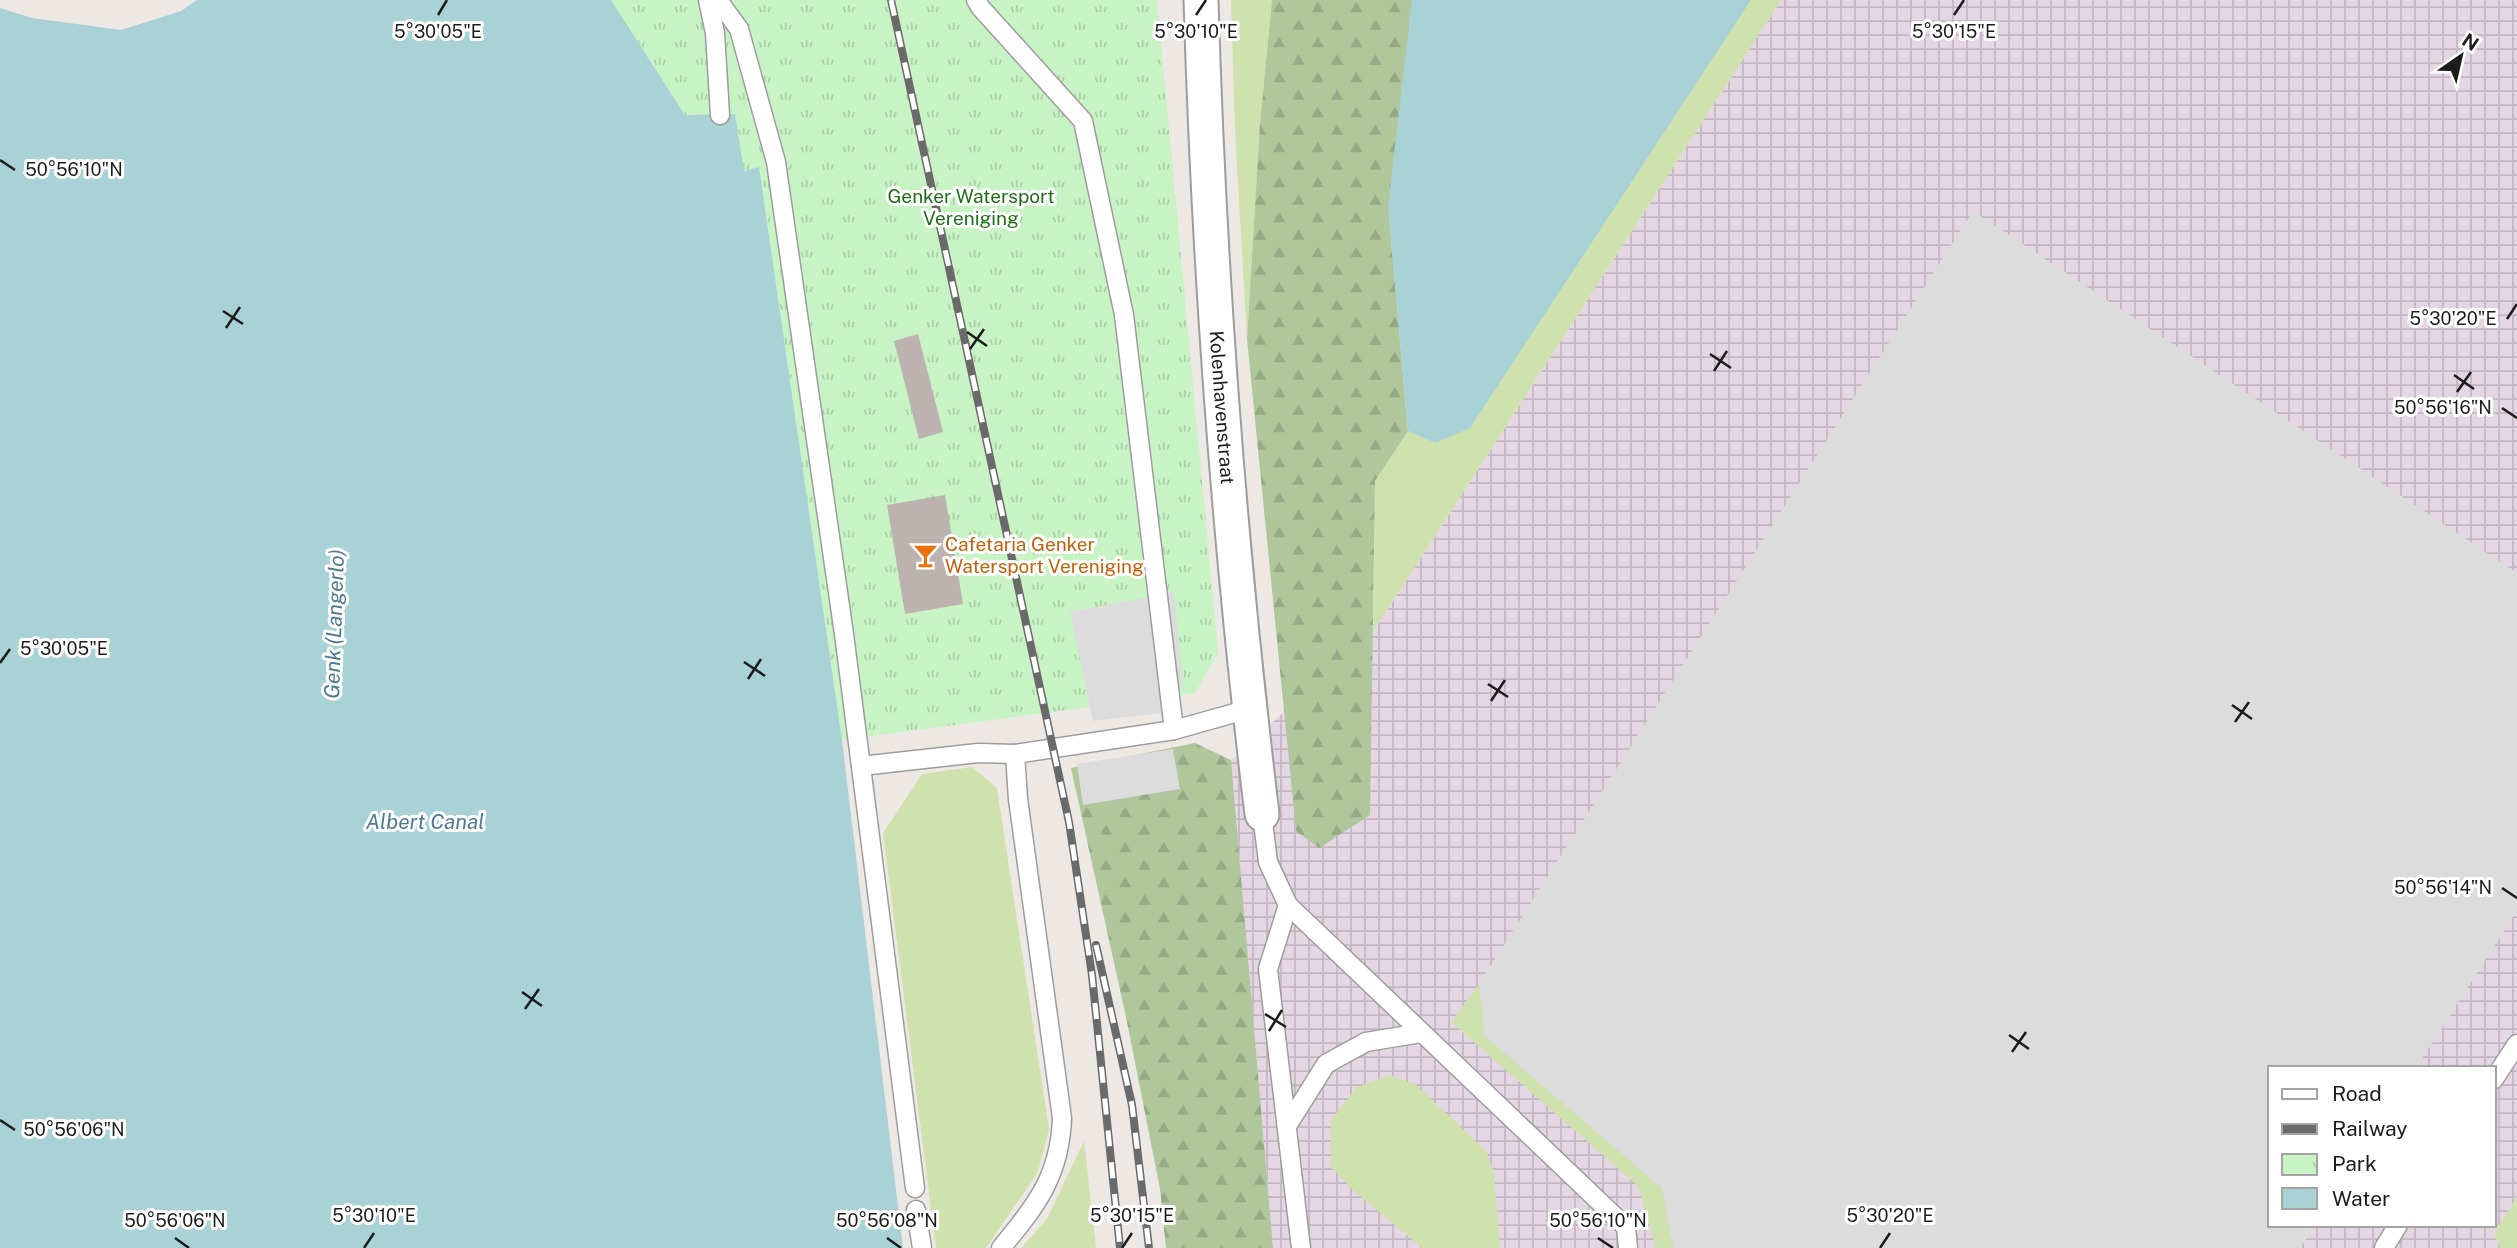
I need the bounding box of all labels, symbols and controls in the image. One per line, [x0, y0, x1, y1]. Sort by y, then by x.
text: 5°30'05"E [394, 21, 482, 42]
text: 5°30'10"E [1154, 21, 1238, 42]
text: 5°30'15"E [1912, 21, 1996, 42]
north arrow [2426, 21, 2496, 91]
text: N [2458, 29, 2483, 55]
text: 50°56'10"N [25, 159, 123, 180]
park label: Genker Watersport Vereniging [887, 185, 1055, 229]
text: 5°30'20"E [2409, 308, 2497, 329]
street label: Kolenhavenstraat [1206, 330, 1239, 485]
text: 50°56'16"N [2394, 397, 2492, 418]
place label: Cafetaria Genker Watersport Vereniging [945, 533, 1144, 577]
bar icon: Cafetaria Genker Watersport Vereniging [911, 541, 939, 569]
water label: Genk (Langerlo) [319, 549, 349, 699]
text: 5°30'05"E [20, 638, 108, 659]
water label: Albert Canal [366, 809, 484, 834]
text: 50°56'14"N [2394, 877, 2492, 898]
legend [2268, 1066, 2496, 1227]
text: Road [2332, 1081, 2382, 1106]
text: Railway [2332, 1116, 2408, 1141]
text: 50°56'06"N [23, 1119, 125, 1140]
text: Park [2332, 1151, 2377, 1176]
text: Water [2332, 1186, 2390, 1211]
text: 5°30'10"E [332, 1205, 416, 1226]
text: 5°30'15"E [1090, 1205, 1174, 1226]
text: 5°30'20"E [1846, 1205, 1934, 1226]
text: 50°56'06"N [124, 1210, 226, 1231]
text: 50°56'08"N [836, 1210, 938, 1231]
text: 50°56'10"N [1549, 1210, 1647, 1231]

